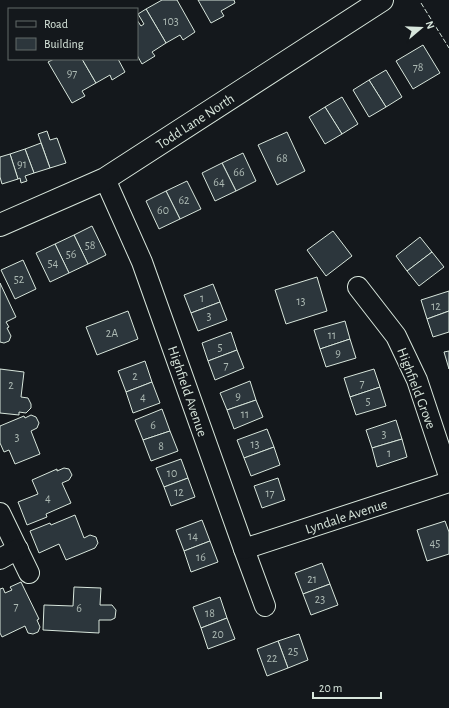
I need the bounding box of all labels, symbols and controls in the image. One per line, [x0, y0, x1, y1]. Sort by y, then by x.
legend [8, 8, 138, 60]
north arrow [401, 8, 441, 48]
house number: 103 [163, 15, 179, 27]
text: Road [44, 18, 68, 30]
text: N [424, 19, 436, 30]
text: Building [44, 38, 84, 50]
house number: 78 [413, 61, 424, 73]
house number: 97 [67, 67, 77, 79]
street label: Todd Lane North [154, 91, 237, 152]
house number: 68 [276, 152, 288, 164]
house number: 91 [17, 158, 27, 170]
house number: 66 [233, 166, 245, 178]
house number: 64 [213, 176, 225, 188]
house number: 62 [178, 194, 190, 206]
house number: 60 [157, 204, 169, 216]
house number: 58 [85, 239, 96, 251]
house number: 56 [66, 248, 77, 260]
house number: 54 [48, 257, 59, 269]
house number: 52 [14, 273, 25, 285]
house number: 1 [200, 292, 204, 304]
house number: 13 [296, 295, 306, 307]
house number: 12 [431, 300, 441, 312]
house number: 3 [207, 310, 212, 322]
house number: 2A [106, 327, 118, 339]
house number: 11 [328, 329, 336, 341]
house number: 5 [217, 341, 223, 353]
street label: Highfield Avenue [165, 344, 209, 439]
street label: Highfield Grove [394, 346, 438, 431]
house number: 9 [335, 347, 341, 359]
house number: 7 [223, 359, 229, 371]
house number: 2 [132, 370, 138, 382]
house number: 7 [359, 377, 365, 389]
house number: 2 [8, 379, 14, 391]
house number: 9 [235, 390, 241, 402]
house number: 4 [140, 391, 146, 403]
house number: 5 [365, 395, 371, 407]
house number: 11 [241, 408, 249, 420]
house number: 6 [150, 419, 156, 431]
house number: 3 [382, 428, 387, 440]
house number: 3 [15, 431, 20, 443]
house number: 13 [250, 438, 260, 450]
house number: 8 [158, 440, 164, 452]
house number: 1 [387, 447, 391, 459]
house number: 10 [167, 467, 177, 479]
house number: 12 [174, 486, 184, 498]
house number: 17 [265, 487, 275, 499]
house number: 4 [45, 492, 51, 504]
street label: Lyndale Avenue [304, 497, 389, 537]
house number: 14 [188, 530, 198, 542]
house number: 45 [430, 537, 440, 549]
house number: 16 [196, 551, 206, 563]
house number: 21 [307, 573, 317, 585]
house number: 23 [315, 593, 325, 605]
house number: 7 [13, 600, 19, 612]
house number: 6 [76, 602, 82, 614]
house number: 18 [205, 607, 215, 619]
house number: 20 [212, 628, 224, 640]
house number: 25 [288, 645, 298, 657]
house number: 22 [267, 652, 278, 664]
scale bar [313, 674, 381, 700]
text: 20 m [319, 682, 342, 694]

